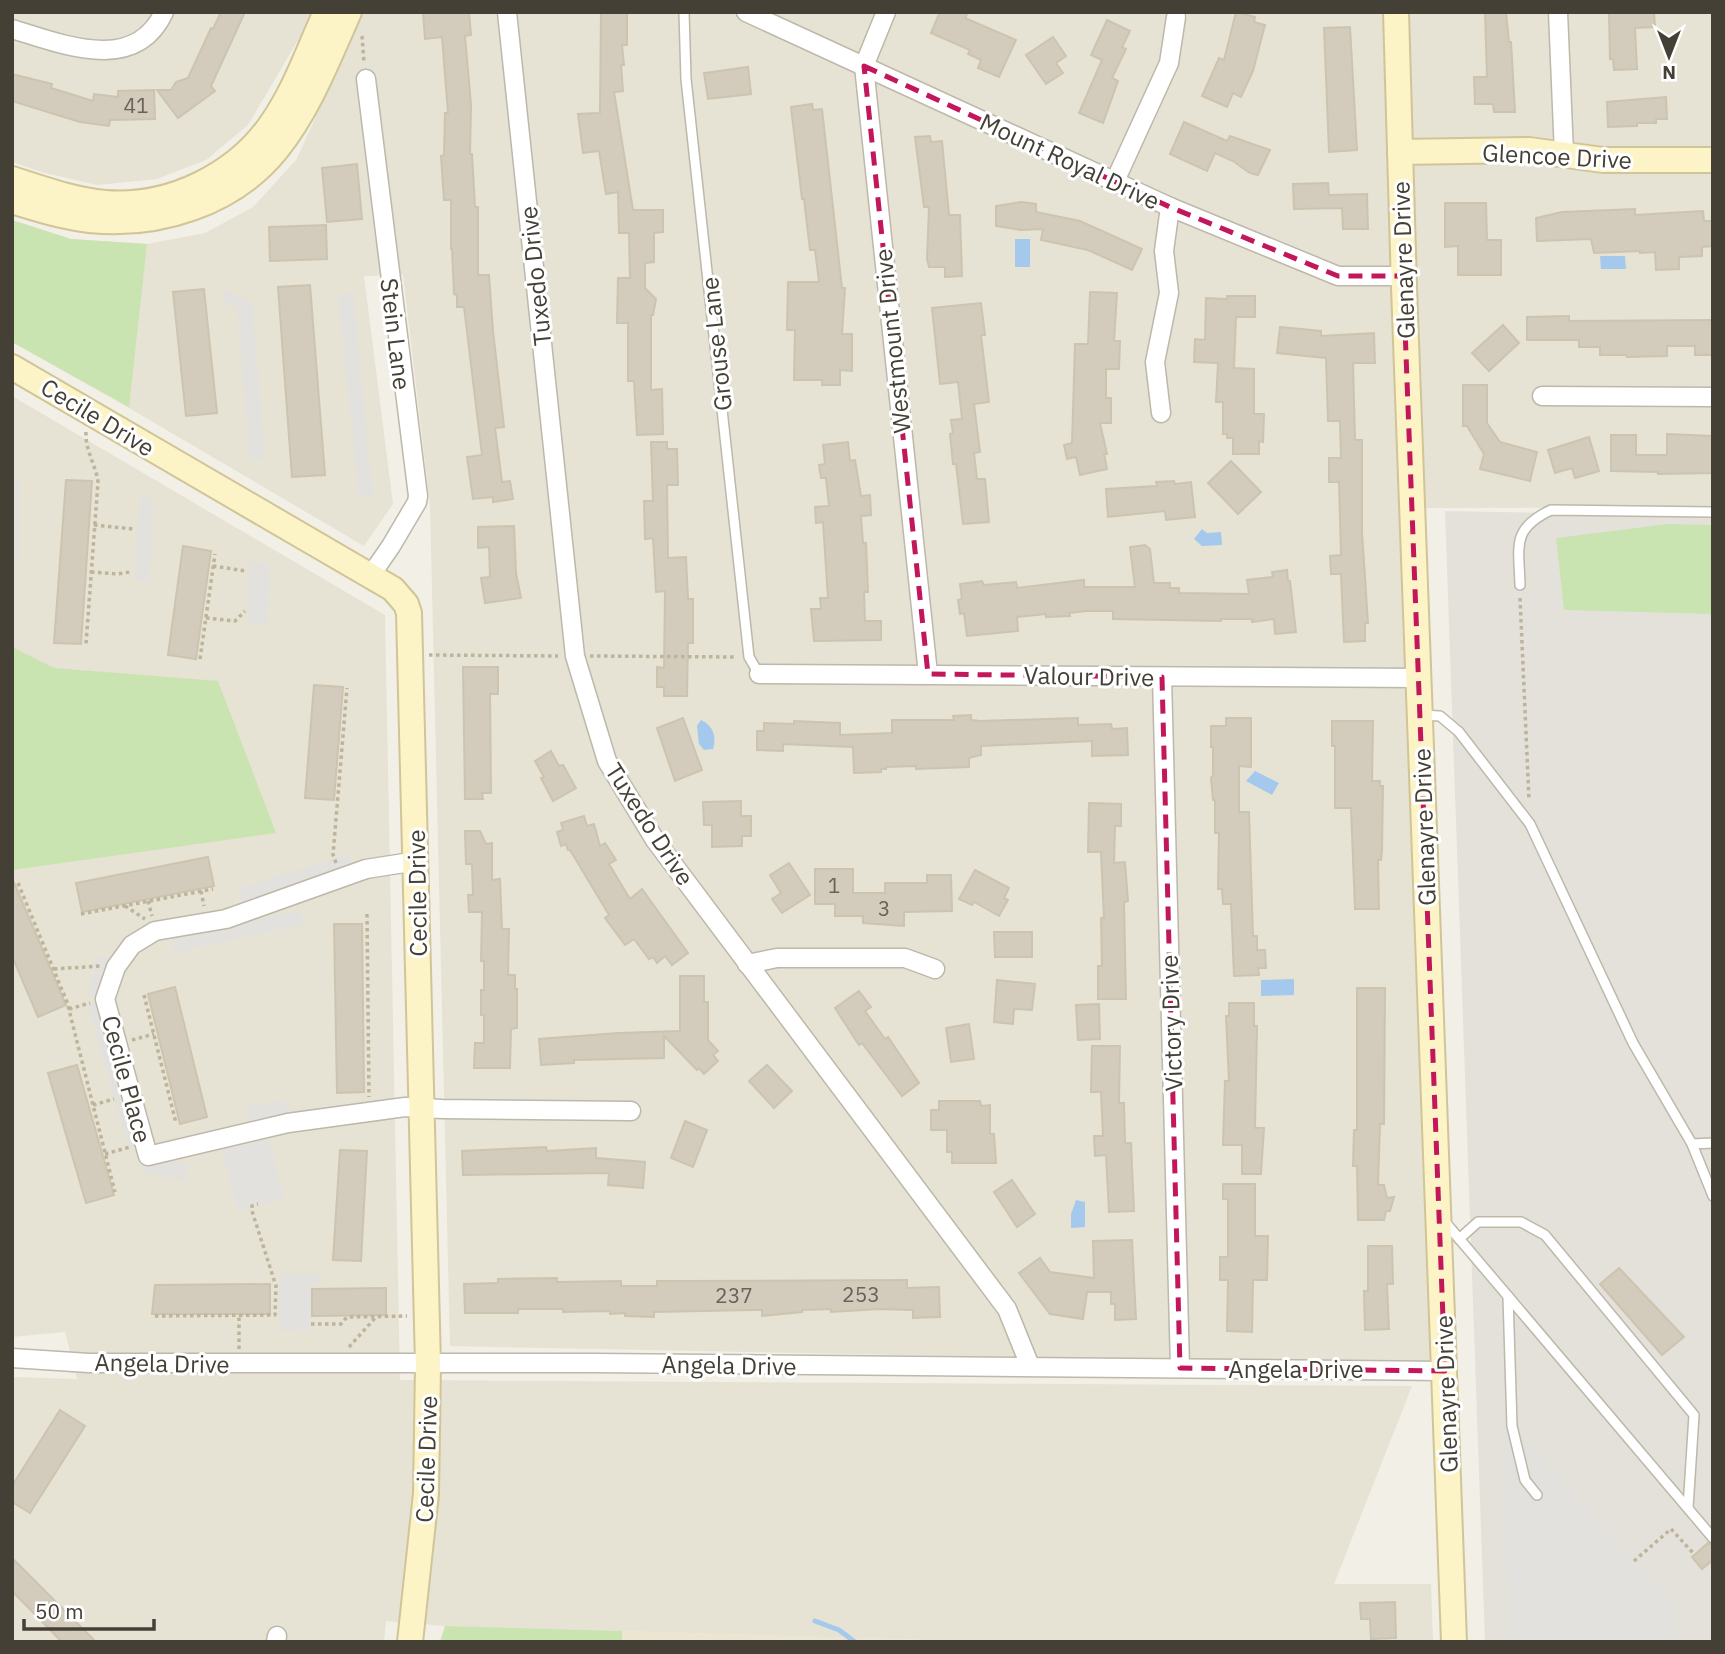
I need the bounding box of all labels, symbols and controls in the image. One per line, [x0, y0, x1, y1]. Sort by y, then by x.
north arrow [1634, 21, 1704, 91]
text: N [1662, 61, 1676, 85]
house number: 41 [123, 91, 149, 119]
street label: Mount Royal Drive [975, 105, 1165, 217]
street label: Glencoe Drive [1481, 136, 1633, 176]
street label: Glenayre Drive [1384, 181, 1422, 339]
street label: Tuxedo Drive [512, 205, 558, 347]
street label: Westmount Drive [866, 247, 918, 435]
street label: Grouse Lane [693, 275, 739, 413]
street label: Stein Lane [373, 276, 419, 392]
street label: Cecile Drive [35, 371, 161, 463]
street label: Valour Drive [1023, 659, 1155, 693]
street label: Glenayre Drive [1405, 748, 1443, 906]
street label: Tuxedo Drive [598, 757, 702, 891]
street label: Cecile Drive [400, 829, 434, 957]
house number: 1 [828, 871, 840, 899]
house number: 3 [878, 894, 890, 922]
street label: Victory Drive [1153, 954, 1189, 1092]
street label: Cecile Place [95, 1012, 159, 1146]
house number: 253 [842, 1280, 880, 1308]
house number: 237 [715, 1281, 753, 1309]
street label: Glenayre Drive [1427, 1315, 1465, 1473]
street label: Angela Drive [94, 1346, 230, 1380]
street label: Angela Drive [661, 1348, 797, 1382]
street label: Angela Drive [1228, 1353, 1364, 1385]
street label: Cecile Drive [408, 1395, 444, 1523]
scale bar [24, 1588, 154, 1632]
text: 50 m [35, 1597, 84, 1625]

